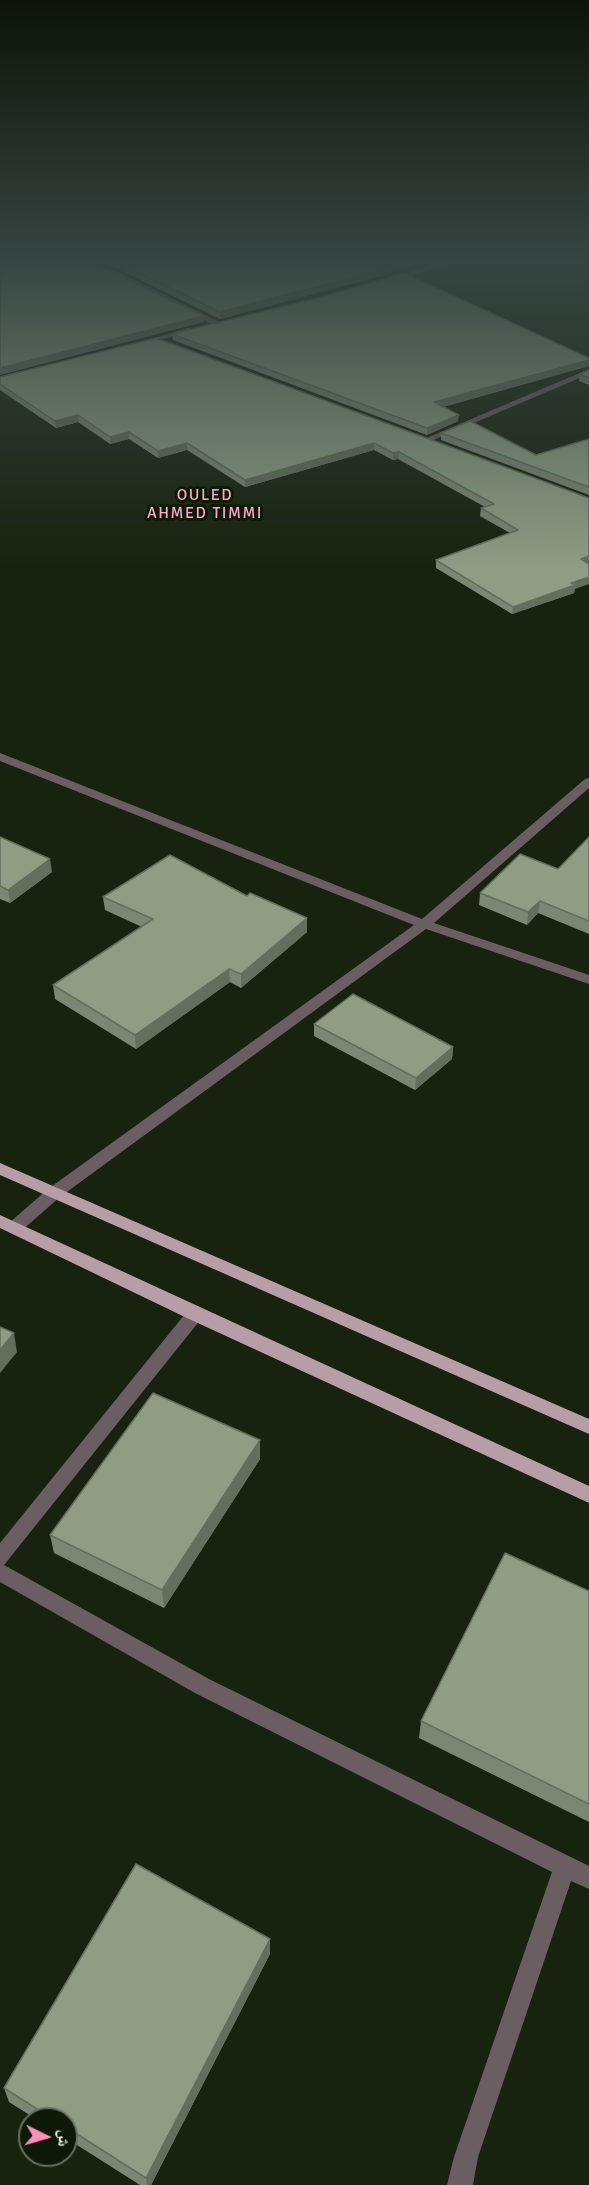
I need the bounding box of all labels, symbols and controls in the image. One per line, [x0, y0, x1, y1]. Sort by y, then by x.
district label: OULED AHMED TIMMI [147, 486, 263, 524]
north arrow [18, 2107, 78, 2167]
text: ش [53, 2129, 75, 2148]

